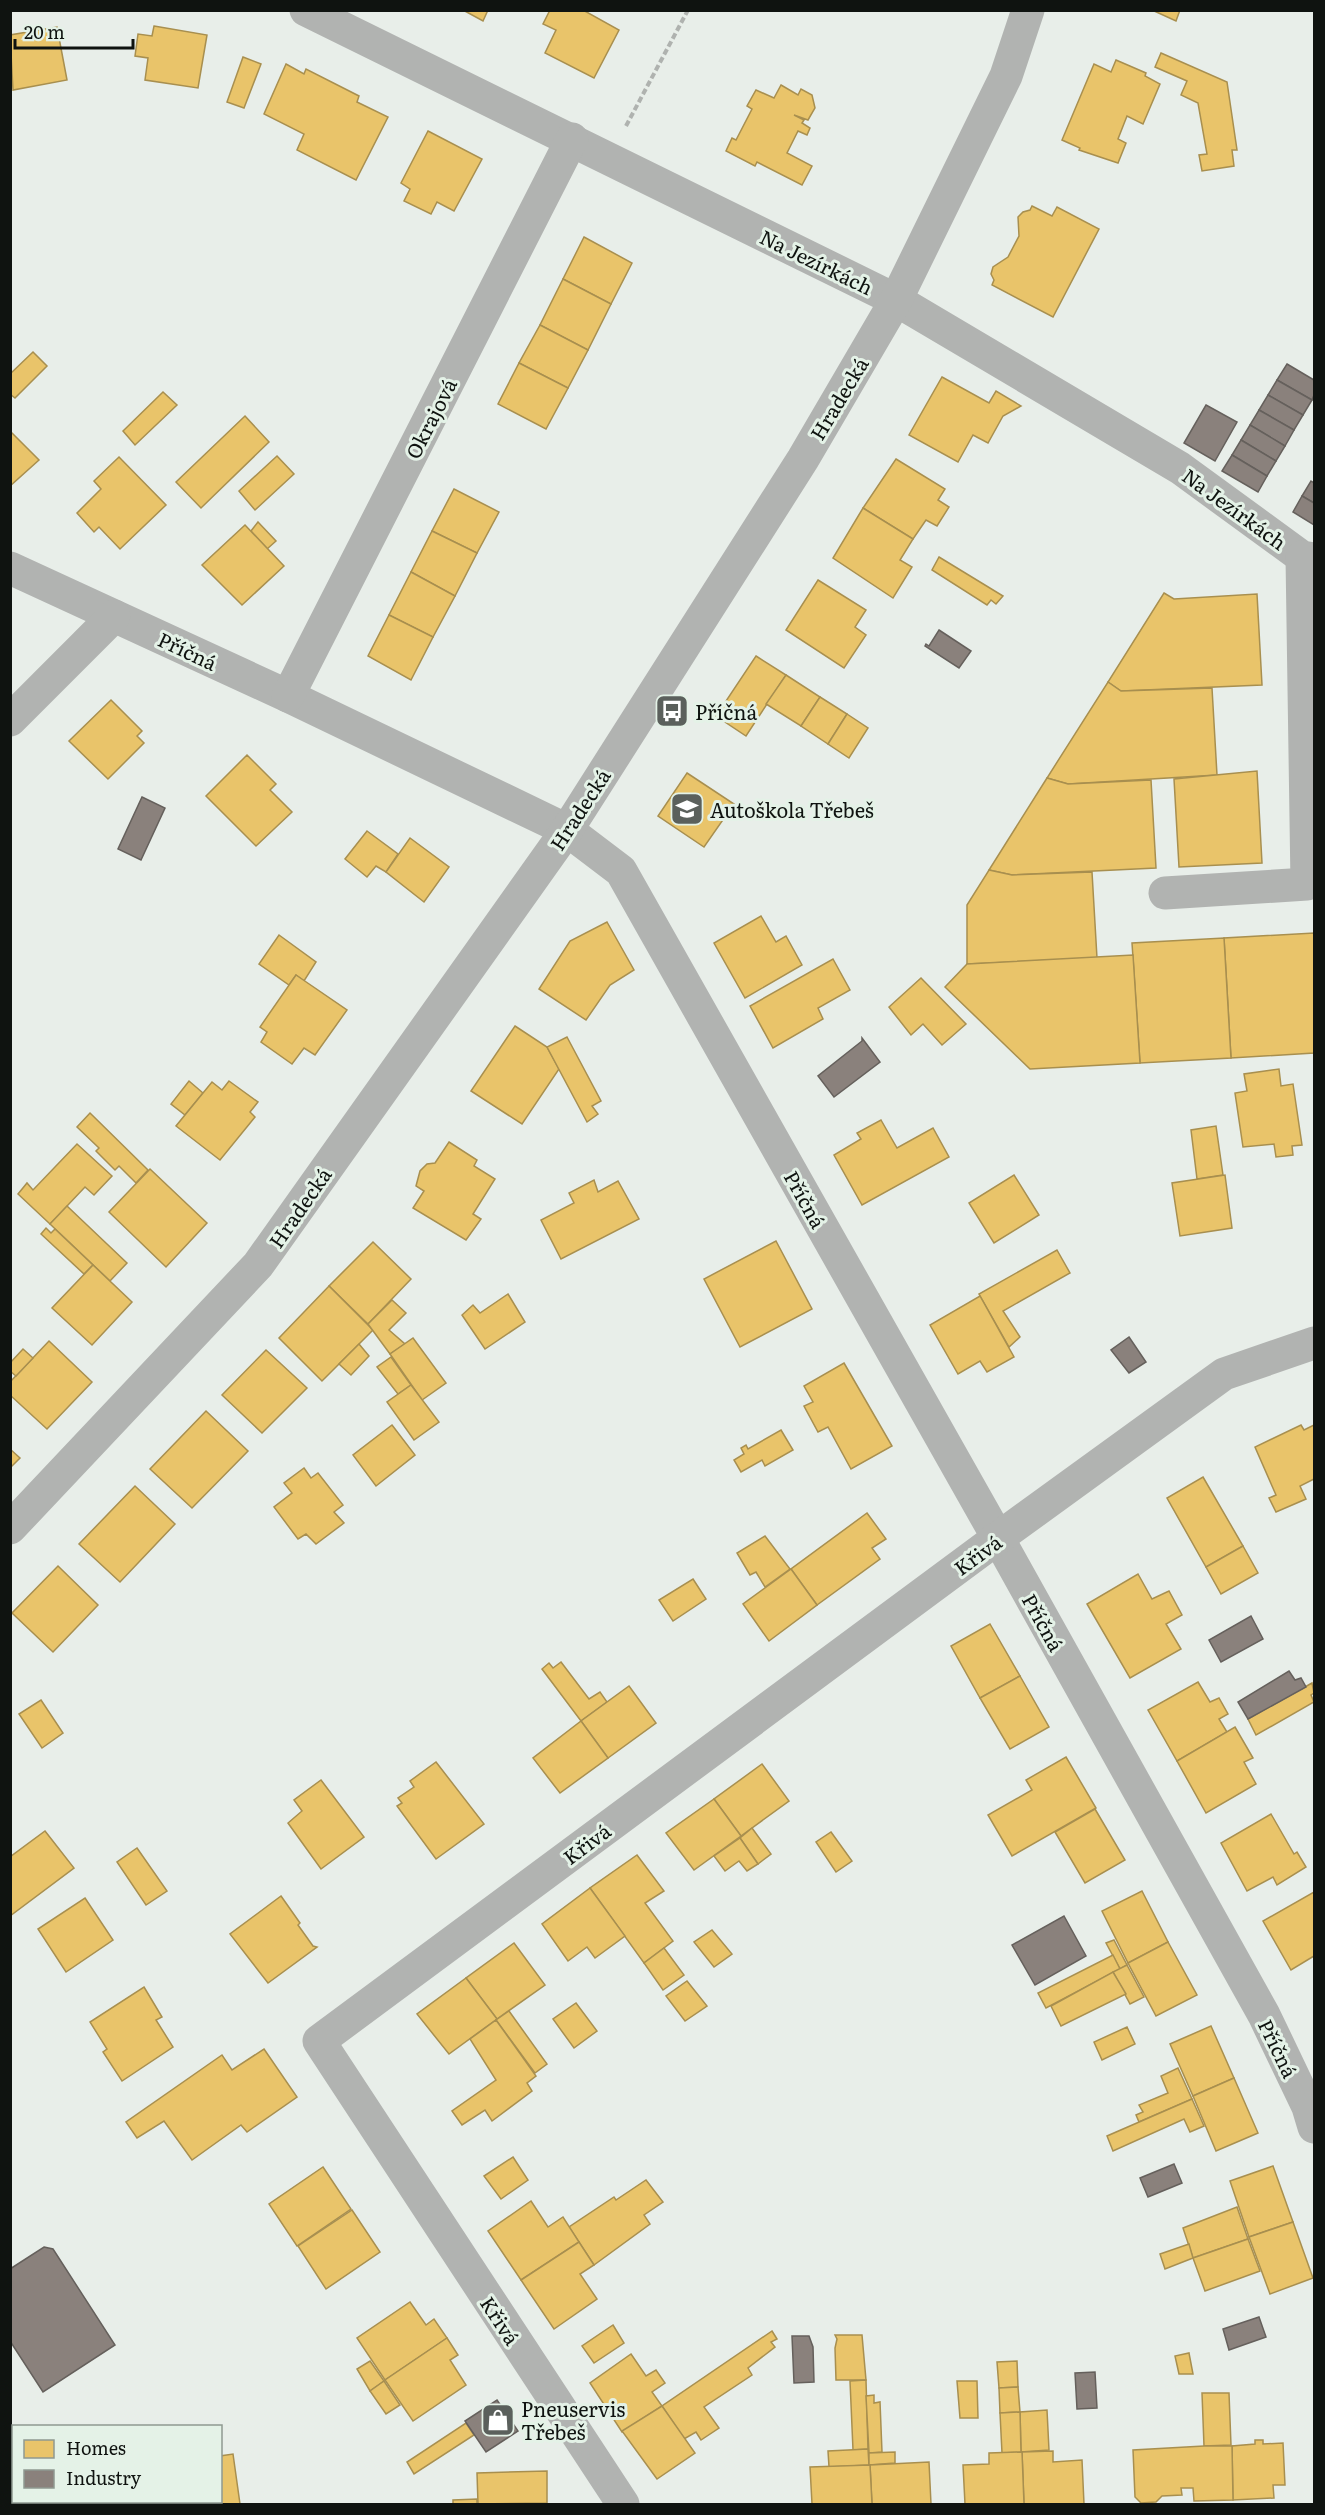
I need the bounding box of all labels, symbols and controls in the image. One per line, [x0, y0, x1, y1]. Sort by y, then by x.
scale bar [15, 12, 134, 50]
text: 20 m [24, 18, 65, 45]
street label: Na Jezírkách [755, 221, 879, 301]
street label: Hradecká [801, 351, 875, 445]
street label: Okrajová [397, 372, 463, 464]
street label: Na Jezírkách [1177, 460, 1293, 556]
street label: Příčná [153, 623, 223, 677]
bus stop icon: Příčná [654, 693, 690, 729]
place label: Příčná [695, 696, 757, 726]
street label: Hradecká [541, 762, 617, 856]
school or university icon: Autoškola Třebeš [669, 791, 705, 827]
place label: Autoškola Třebeš [710, 794, 874, 824]
street label: Hradecká [260, 1160, 338, 1253]
street label: Příčná [778, 1165, 834, 1234]
street label: Křivá [947, 1526, 1007, 1582]
street label: Příčná [1016, 1588, 1072, 1657]
street label: Křivá [556, 1815, 616, 1871]
street label: Příčná [1252, 2013, 1306, 2083]
street label: Křivá [474, 2290, 528, 2351]
place label: Pneuservis Třebeš [521, 2393, 625, 2446]
shop icon: Pneuservis Třebeš [480, 2402, 516, 2438]
legend [12, 2425, 222, 2503]
text: Homes [66, 2434, 126, 2461]
text: Industry [66, 2464, 142, 2491]

